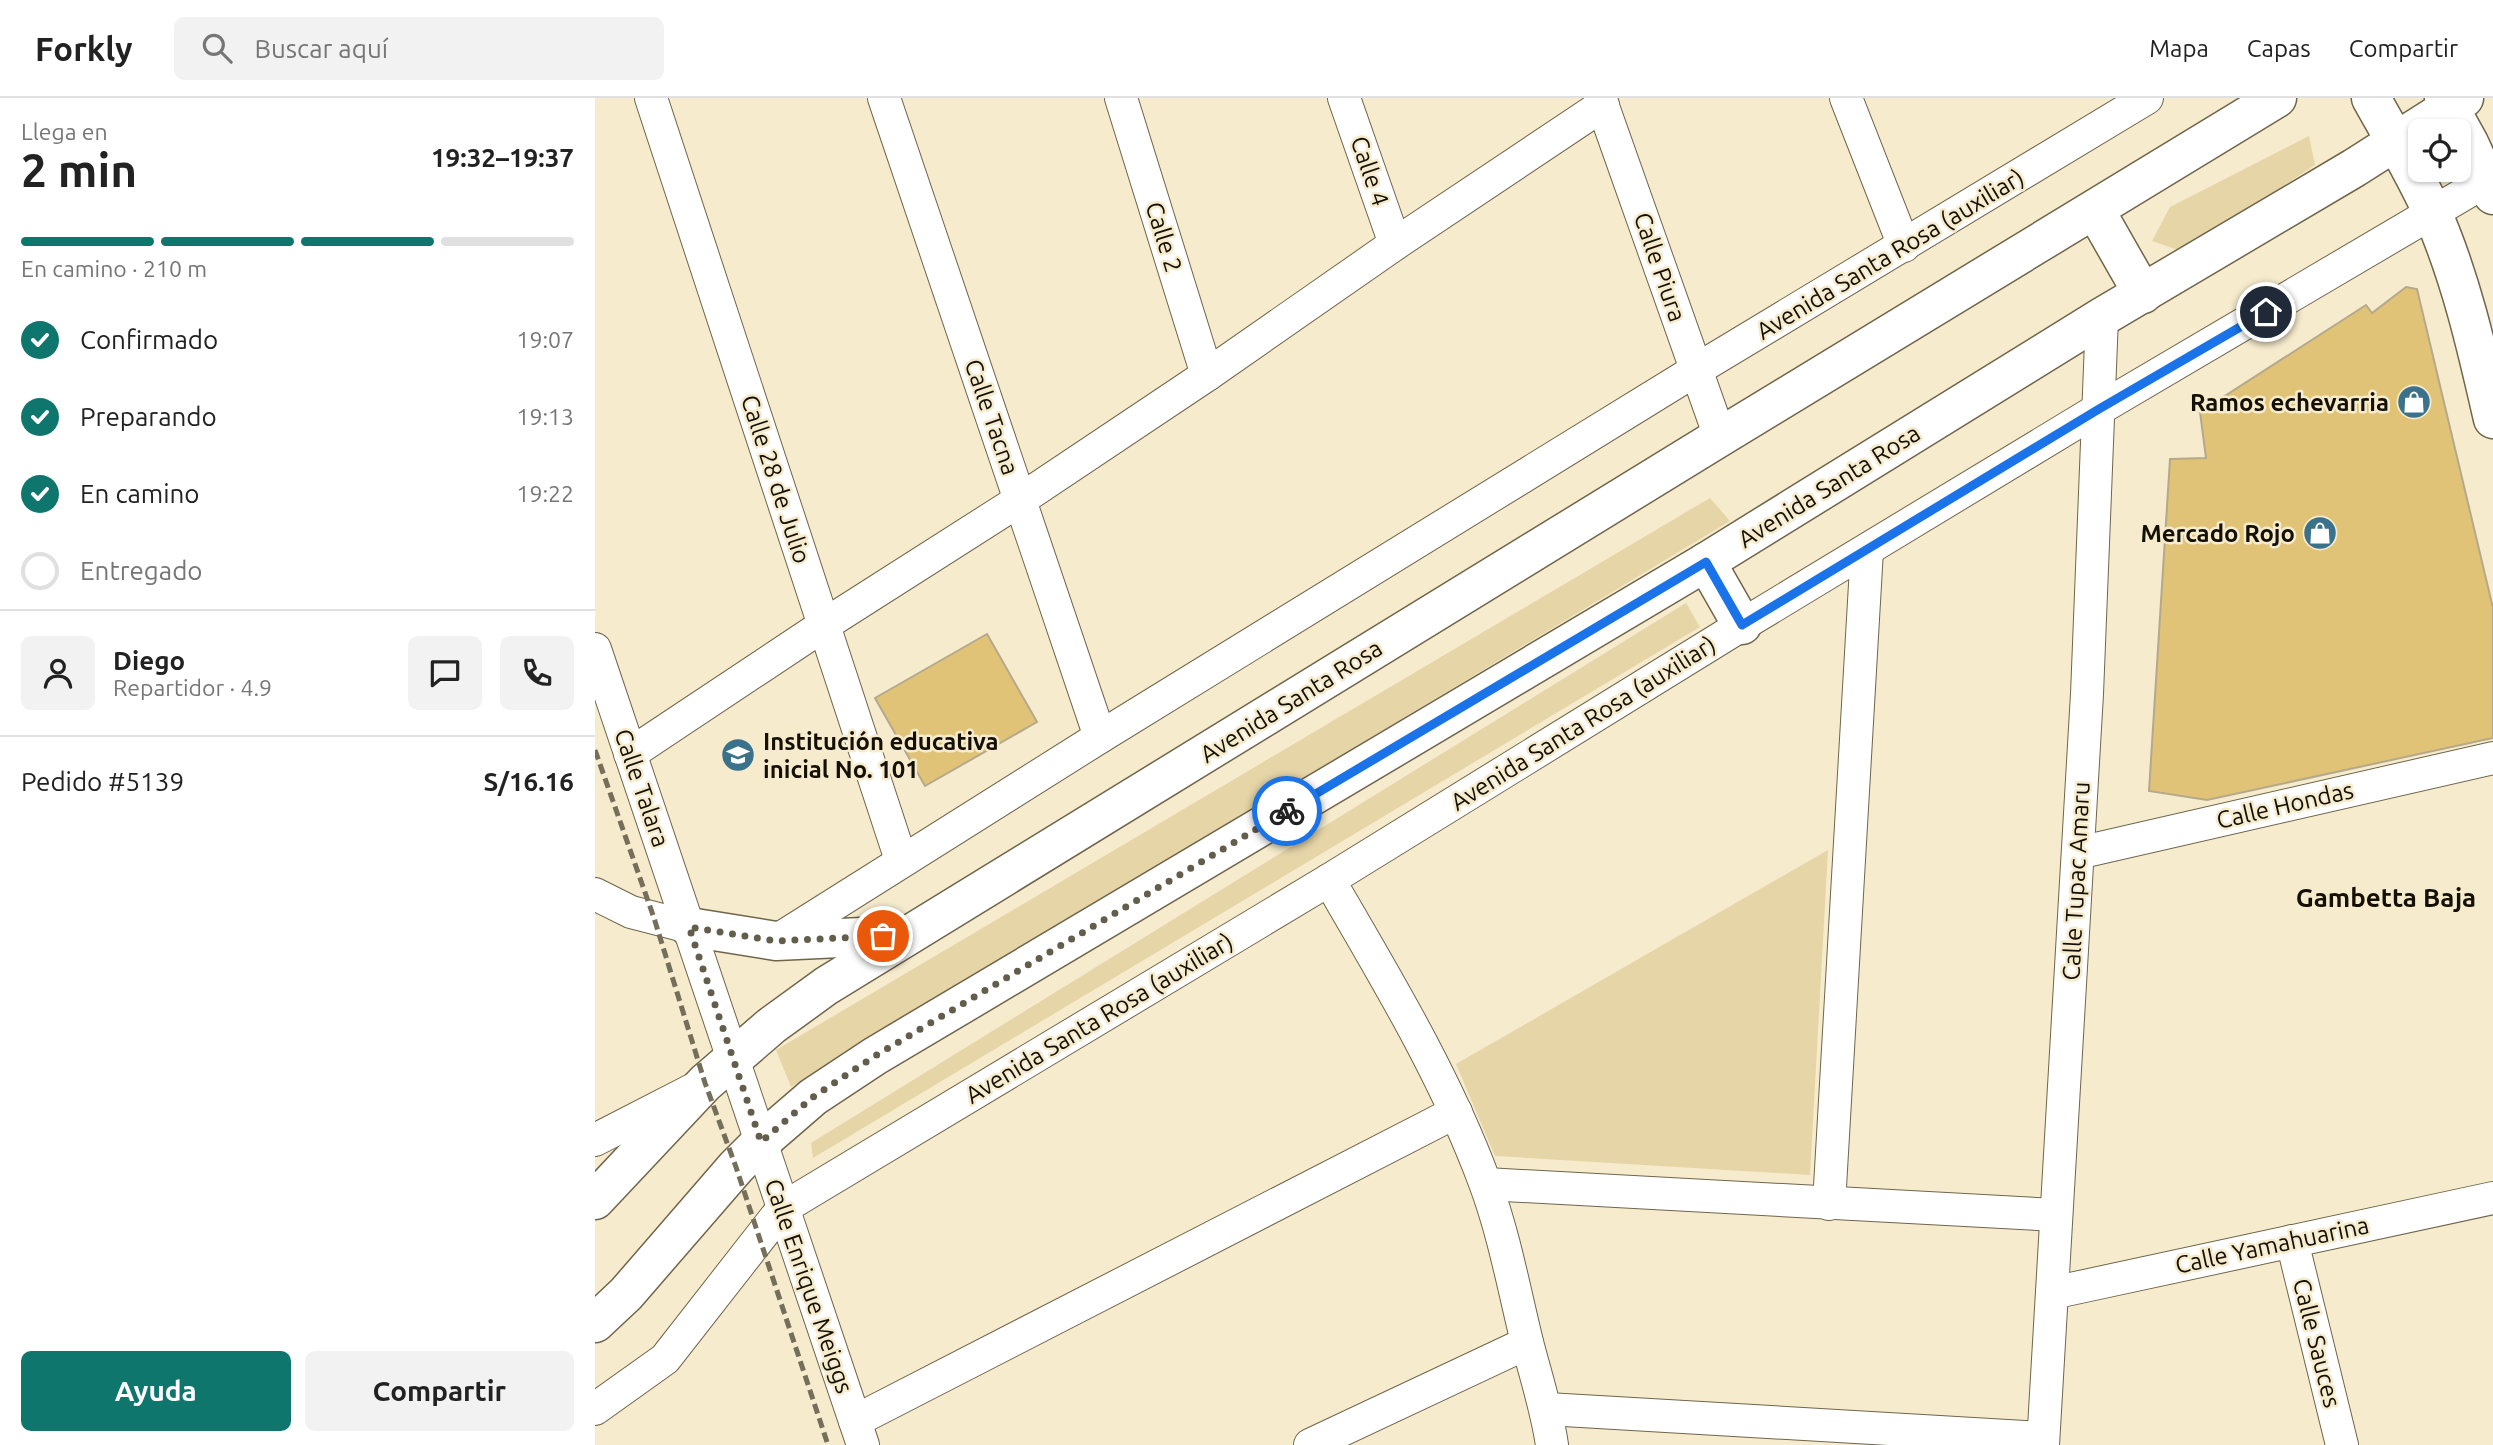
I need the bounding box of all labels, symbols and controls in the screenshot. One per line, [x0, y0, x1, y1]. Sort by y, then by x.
search box [174, 17, 664, 80]
icon: search [198, 29, 236, 67]
text: Forkly [35, 30, 132, 67]
text: Buscar aquí [254, 34, 388, 63]
text: Mapa [2149, 35, 2209, 62]
text: Capas [2247, 35, 2311, 62]
text: Compartir [2349, 35, 2458, 62]
text: Llega en [21, 119, 108, 144]
map controls [2408, 119, 2471, 182]
button: locate [2408, 119, 2471, 182]
street label: Calle 4 [1346, 133, 1394, 209]
text: 19:32–19:37 [431, 143, 574, 172]
text: 2 min [21, 144, 137, 196]
street label: Avenida Santa Rosa (auxiliar) [1751, 163, 2029, 345]
street label: Calle 2 [1141, 199, 1187, 275]
street label: Calle Piura [1629, 209, 1691, 325]
text: En camino · 210 m [21, 256, 207, 281]
pin [2236, 282, 2296, 342]
icon: home [2247, 293, 2285, 331]
icon: check [21, 321, 59, 359]
text: Confirmado [80, 325, 218, 354]
text: 19:07 [516, 327, 574, 352]
street label: Calle Tacna [960, 356, 1024, 478]
shop icon: Ramos echevarria [2395, 383, 2433, 421]
place label: Ramos echevarria [2190, 389, 2389, 416]
street label: Calle 28 de Julio [736, 391, 816, 567]
icon: check [21, 398, 59, 436]
text: Preparando [80, 402, 217, 431]
text: 19:13 [516, 404, 574, 429]
street label: Avenida Santa Rosa [1733, 419, 1925, 553]
icon: check [21, 475, 59, 513]
text: En camino [80, 479, 200, 508]
text: 19:22 [516, 481, 574, 506]
shop icon: Mercado Rojo [2301, 514, 2339, 552]
place label: Mercado Rojo [2140, 520, 2295, 547]
text: Entregado [80, 556, 203, 585]
street label: Avenida Santa Rosa (auxiliar) [1446, 630, 1720, 816]
street label: Avenida Santa Rosa [1195, 634, 1387, 768]
button: person [21, 636, 95, 710]
button: chat [408, 636, 482, 710]
button: phone [500, 636, 574, 710]
text: Diego [113, 646, 185, 675]
text: Repartidor · 4.9 [113, 675, 272, 700]
street label: Calle Talara [609, 725, 675, 851]
place label: Institución educativa inicial No. 101 [763, 728, 999, 783]
school or university icon: Institución educativa inicial No. 101 [719, 736, 757, 774]
text: Pedido #5139 [21, 767, 184, 796]
text: S/16.16 [484, 767, 574, 796]
courier [1252, 776, 1322, 846]
street label: Calle Hondas [2214, 776, 2356, 834]
street label: Calle Tupac Amaru [2057, 781, 2095, 981]
icon: bike [1268, 792, 1306, 830]
district label: Gambetta Baja [2296, 883, 2476, 912]
pin [853, 906, 913, 966]
icon: bag [864, 917, 902, 955]
street label: Avenida Santa Rosa (auxiliar) [960, 927, 1238, 1109]
street label: Calle Enrique Meiggs [760, 1175, 858, 1397]
street label: Calle Yamahuarina [2173, 1211, 2371, 1279]
street label: Calle Sauces [2288, 1276, 2346, 1410]
button: Ayuda [21, 1351, 291, 1431]
button: Compartir [305, 1351, 574, 1431]

